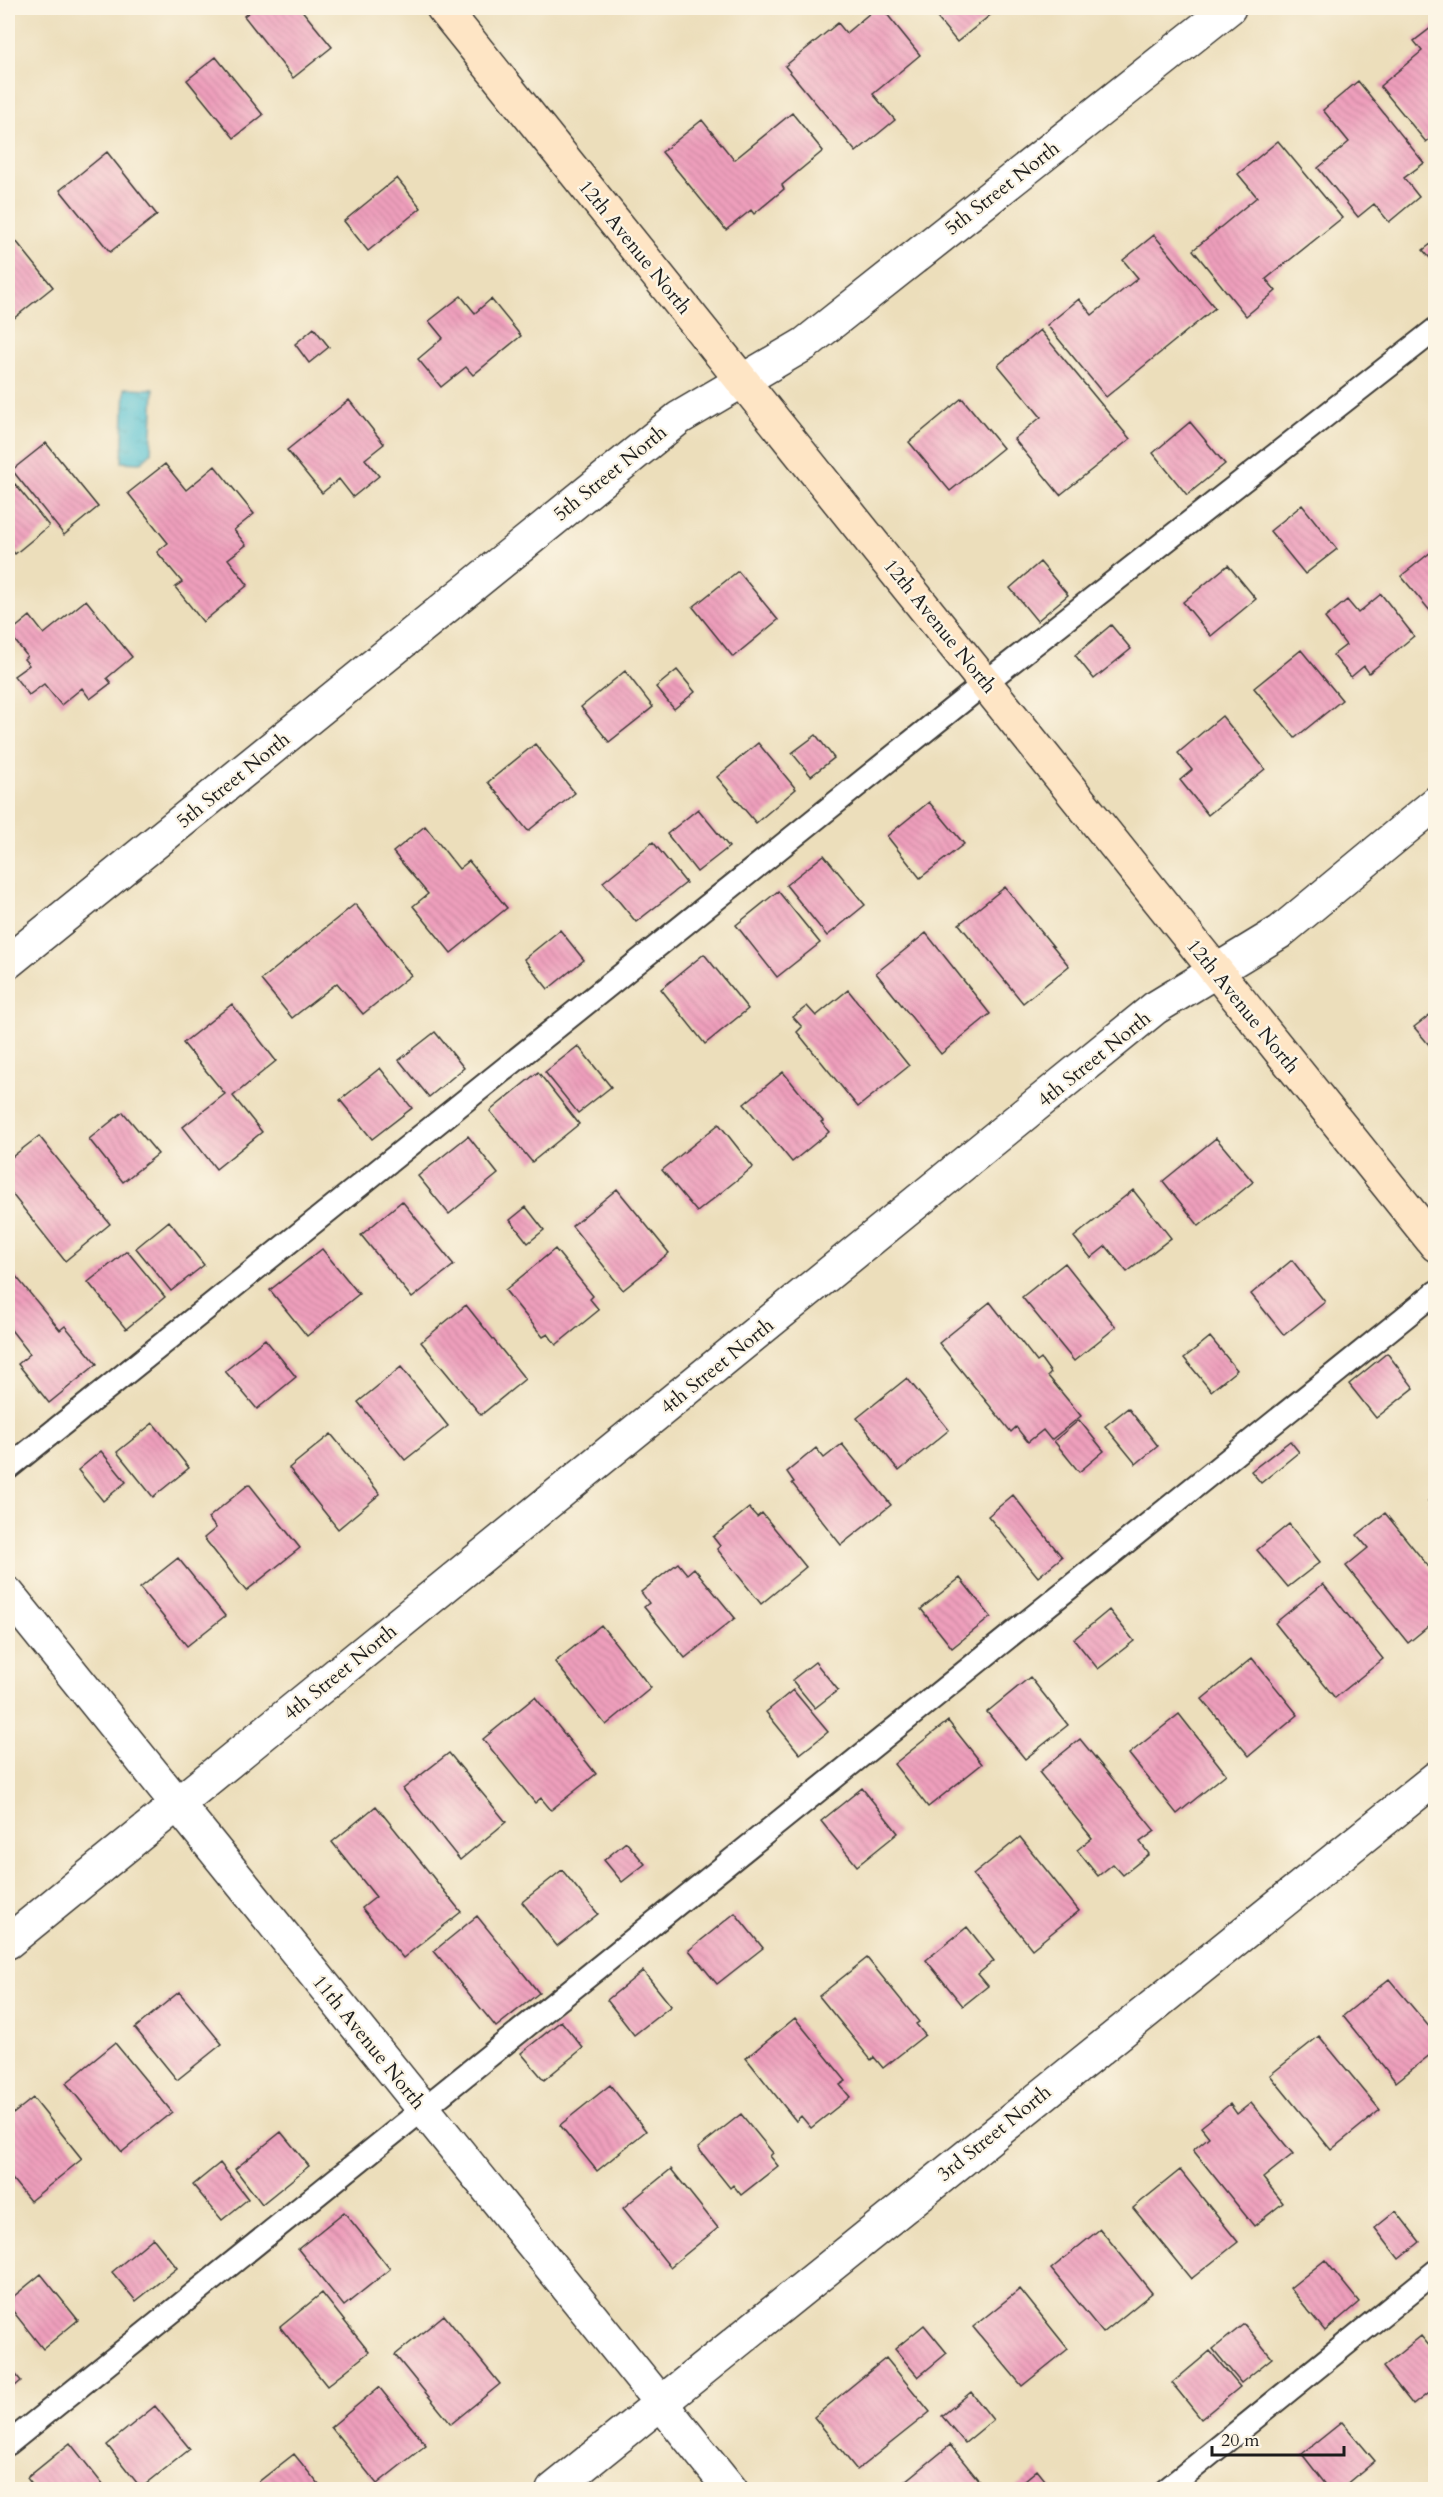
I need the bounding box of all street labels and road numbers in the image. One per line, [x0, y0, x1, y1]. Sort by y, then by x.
street label: 5th Street North [939, 135, 1065, 241]
street label: 12th Avenue North [572, 174, 698, 320]
street label: 5th Street North [548, 419, 672, 527]
street label: 12th Avenue North [877, 553, 1003, 699]
street label: 5th Street North [171, 726, 295, 834]
street label: 12th Avenue North [1180, 933, 1306, 1079]
street label: 4th Street North [1032, 1005, 1156, 1113]
street label: 4th Street North [655, 1312, 779, 1420]
street label: 4th Street North [278, 1618, 402, 1726]
street label: 11th Avenue North [306, 1969, 432, 2115]
street label: 3rd Street North [931, 2079, 1057, 2187]

